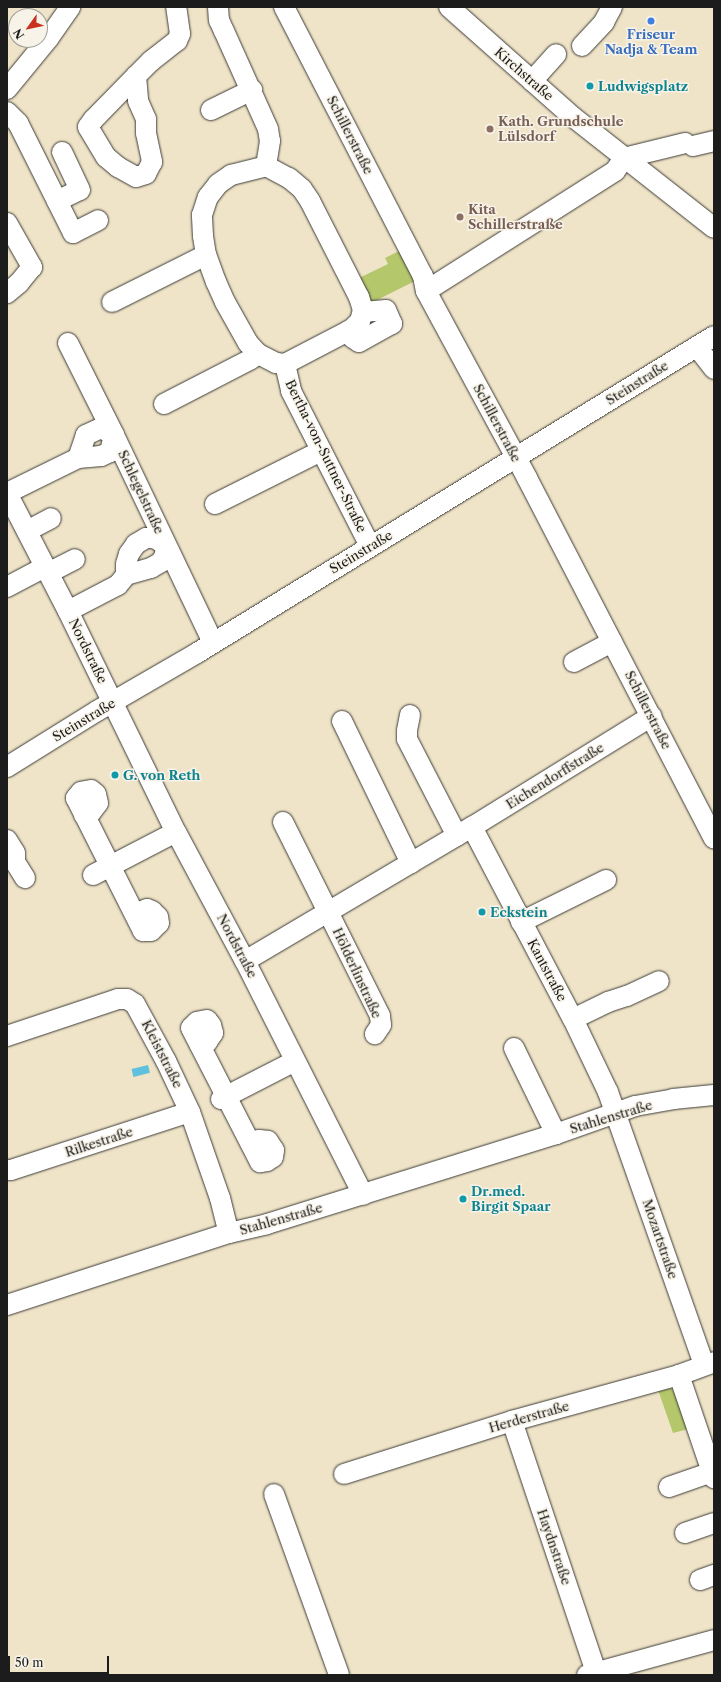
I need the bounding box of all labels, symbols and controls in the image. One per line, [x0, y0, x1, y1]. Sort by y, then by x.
north arrow [8, 8, 48, 48]
marker: Friseur Nadja & Team [646, 16, 656, 26]
text: N [10, 26, 27, 42]
place label: Friseur Nadja & Team [604, 27, 698, 58]
street label: Kirchstraße [491, 44, 557, 104]
place label: Ludwigsplatz [598, 78, 688, 94]
marker: Ludwigsplatz [585, 81, 595, 91]
street label: Schillerstraße [324, 93, 376, 177]
place label: Kath. Grundschule Lülsdorf [498, 114, 623, 145]
marker: Kath. Grundschule Lülsdorf [485, 124, 495, 134]
place label: Kita Schillerstraße [468, 202, 563, 233]
marker: Kita Schillerstraße [455, 212, 465, 222]
street label: Steinstraße [603, 358, 671, 408]
street label: Bertha-von-Suttner-Straße [282, 377, 370, 535]
street label: Schillerstraße [470, 381, 524, 465]
street label: Schlegelstraße [115, 448, 167, 536]
street label: Steinstraße [327, 527, 395, 577]
street label: Nordstraße [66, 616, 110, 686]
street label: Schillerstraße [622, 668, 674, 752]
street label: Steinstraße [50, 695, 118, 745]
street label: Eichendorffstraße [503, 740, 607, 812]
place label: G. von Reth [123, 767, 201, 783]
marker: G. von Reth [110, 770, 120, 780]
place label: Eckstein [490, 904, 548, 920]
marker: Eckstein [477, 907, 487, 917]
street label: Nordstraße [214, 911, 260, 981]
street label: Hölderlinstraße [329, 925, 385, 1021]
street label: Kantstraße [524, 936, 570, 1004]
street label: Kleiststraße [138, 1017, 186, 1091]
street label: Stahlenstraße [568, 1097, 654, 1137]
street label: Rilkestraße [63, 1124, 135, 1160]
place label: Dr.med. Birgit Spaar [471, 1184, 551, 1215]
marker: Dr.med. Birgit Spaar [458, 1194, 468, 1204]
street label: Mozartstraße [639, 1197, 681, 1281]
street label: Stahlenstraße [238, 1200, 324, 1238]
street label: Herderstraße [487, 1398, 571, 1436]
street label: Haydnstraße [534, 1507, 574, 1587]
scale bar [10, 1648, 111, 1674]
text: 50 m [15, 1655, 44, 1670]

